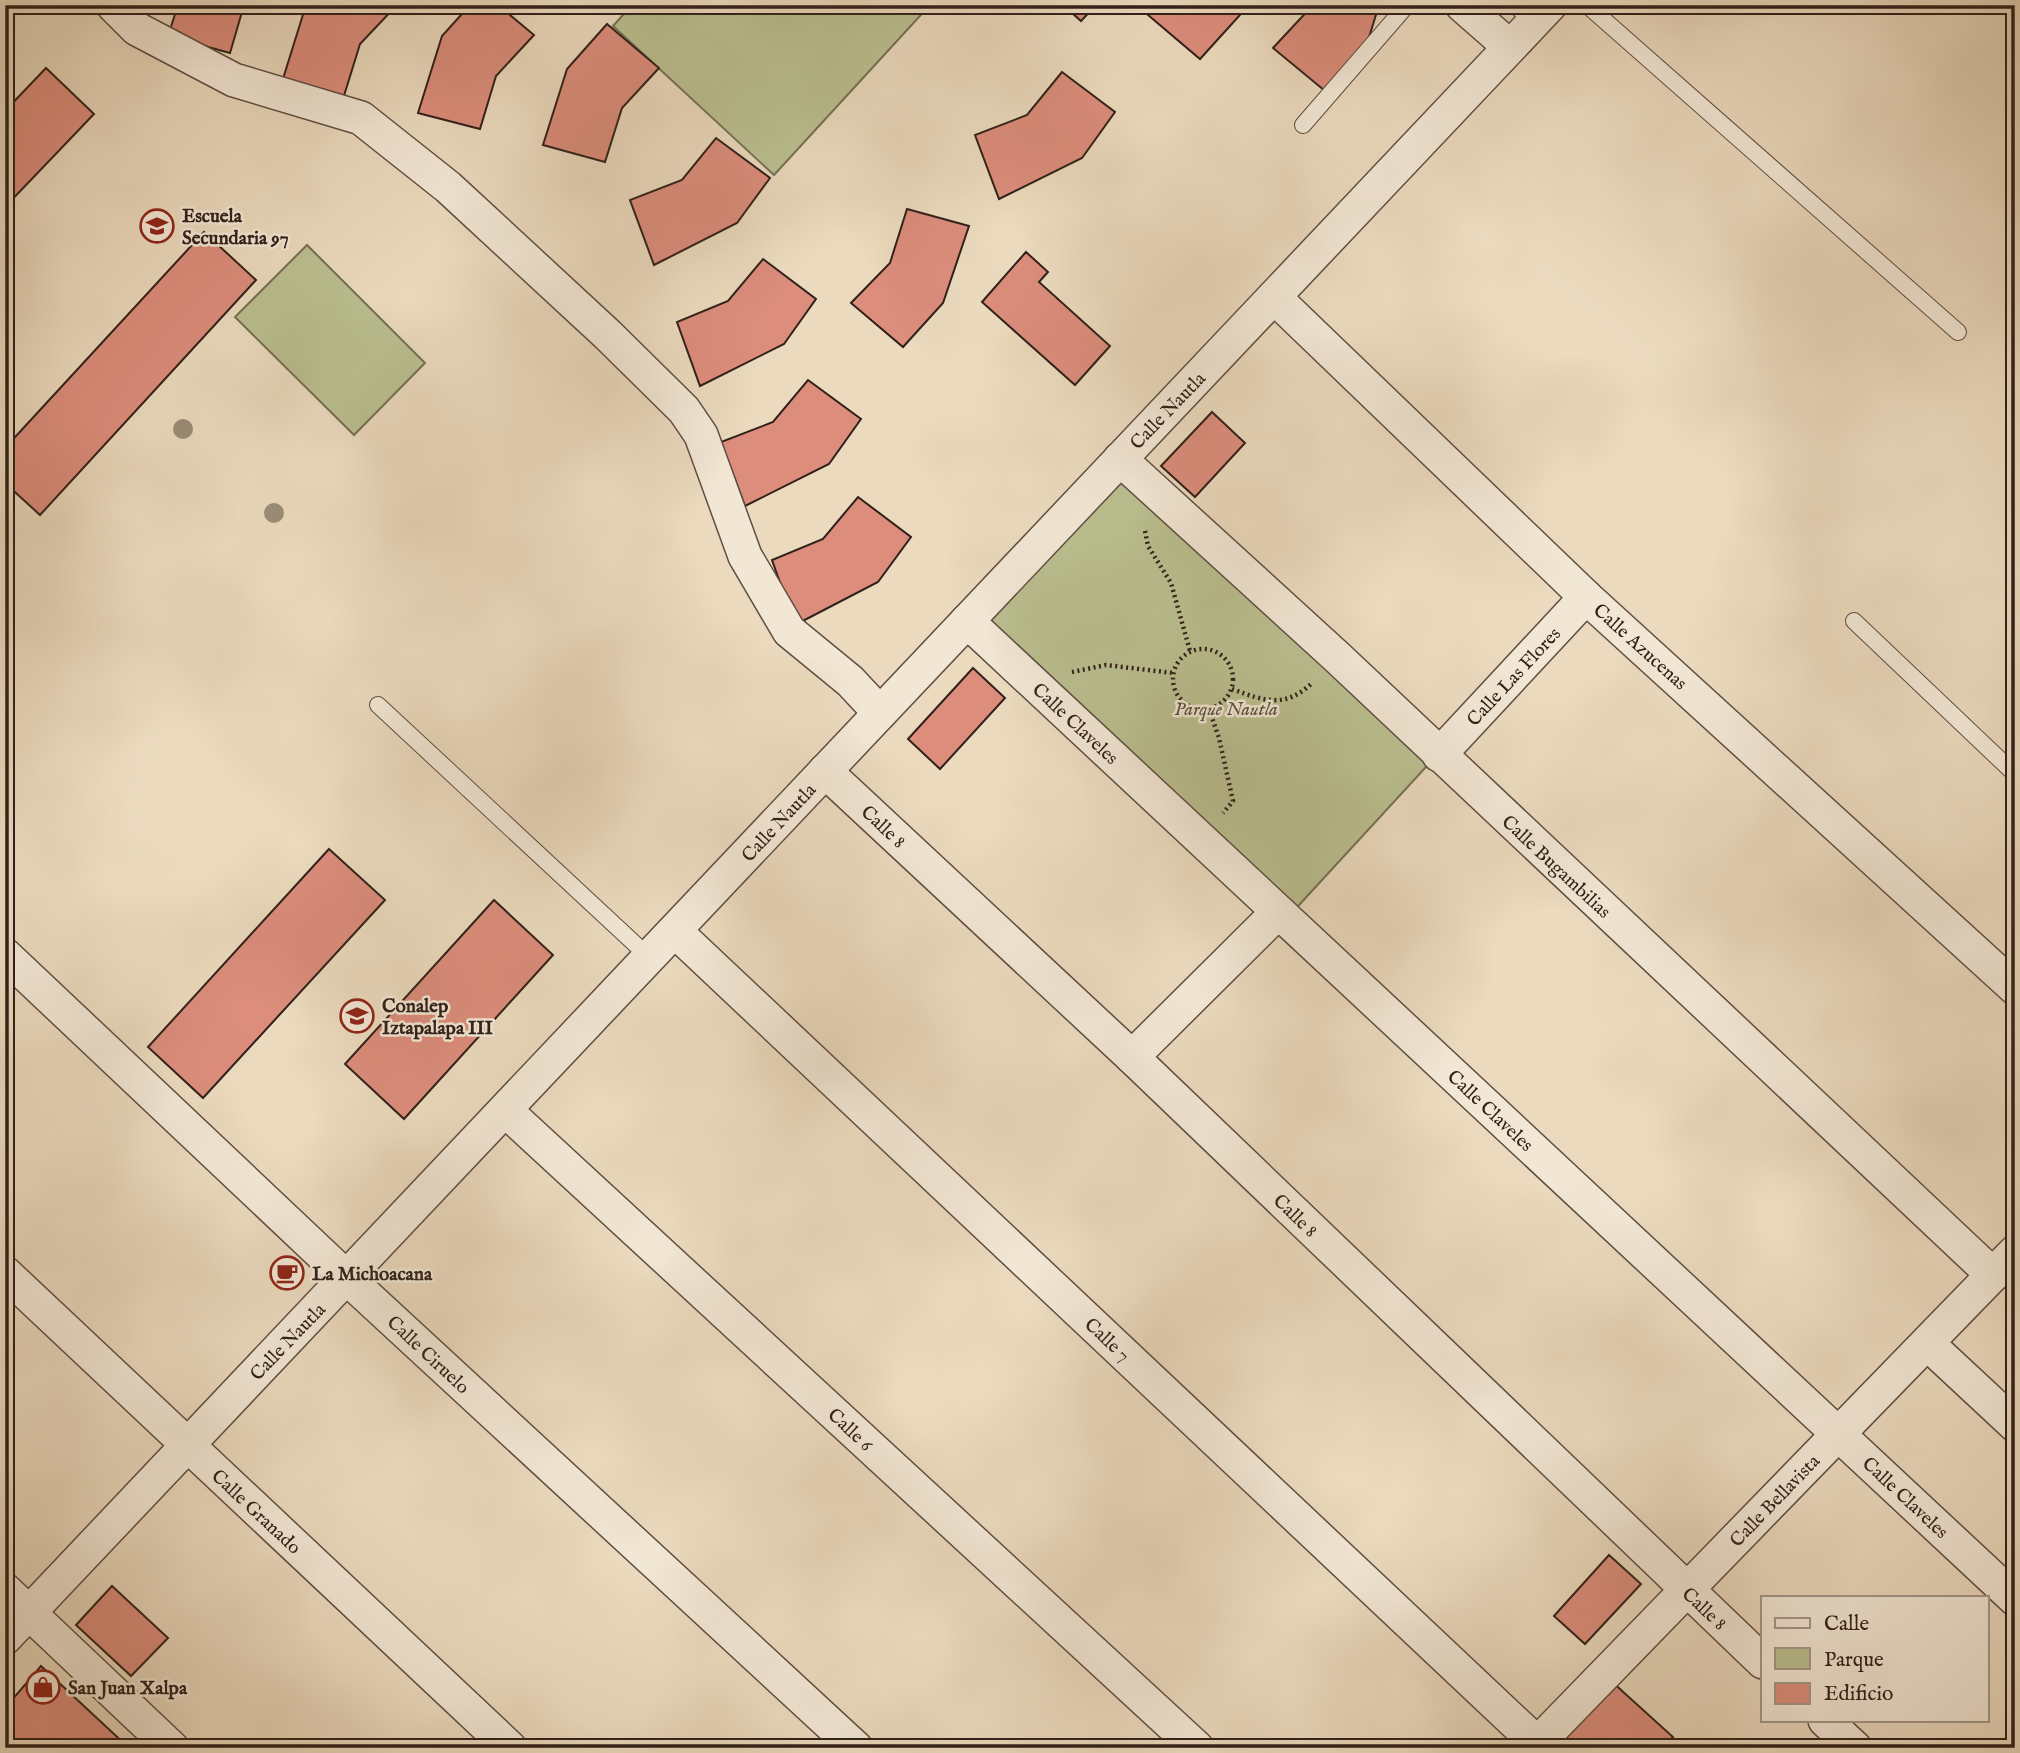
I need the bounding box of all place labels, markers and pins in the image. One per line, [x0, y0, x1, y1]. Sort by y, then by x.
place label: Escuela Secundaria 97 [182, 205, 289, 251]
school or university icon: Escuela Secundaria 97 [138, 207, 176, 245]
place label: Conalep Iztapalapa III [382, 995, 493, 1041]
school or university icon: Conalep Iztapalapa III [338, 997, 376, 1035]
cafe icon: La Michoacana [268, 1254, 306, 1292]
place label: La Michoacana [312, 1263, 433, 1287]
shop icon: San Juan Xalpa [24, 1668, 62, 1706]
place label: San Juan Xalpa [68, 1677, 188, 1701]

